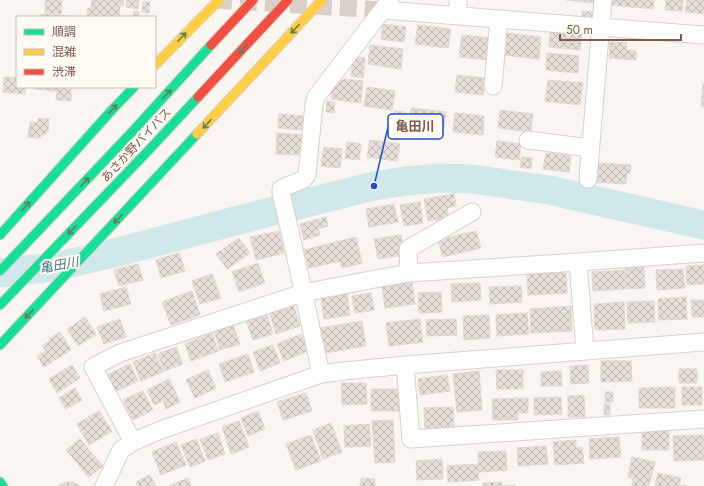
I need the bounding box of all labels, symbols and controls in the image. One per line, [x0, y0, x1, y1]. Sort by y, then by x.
legend [16, 16, 156, 88]
scale bar [560, 16, 681, 42]
text: 50 m [566, 21, 593, 39]
text: 順調 [52, 23, 76, 41]
one-way arrow [291, 23, 300, 33]
one-way arrow [177, 32, 187, 42]
text: 混雑 [52, 43, 76, 61]
one-way arrow [238, 44, 248, 54]
text: 渋滞 [52, 63, 76, 81]
one-way arrow [162, 89, 171, 99]
street label: あさか野バイパス [97, 104, 175, 186]
one-way arrow [108, 104, 118, 114]
callout: 亀田川 [388, 114, 443, 139]
text: 亀田川 [395, 117, 435, 136]
one-way arrow [202, 118, 211, 129]
one-way arrow [80, 177, 90, 187]
one-way arrow [21, 201, 31, 211]
one-way arrow [113, 214, 123, 224]
one-way arrow [67, 225, 76, 235]
water label: 亀田川 [38, 252, 82, 278]
one-way arrow [24, 309, 34, 319]

